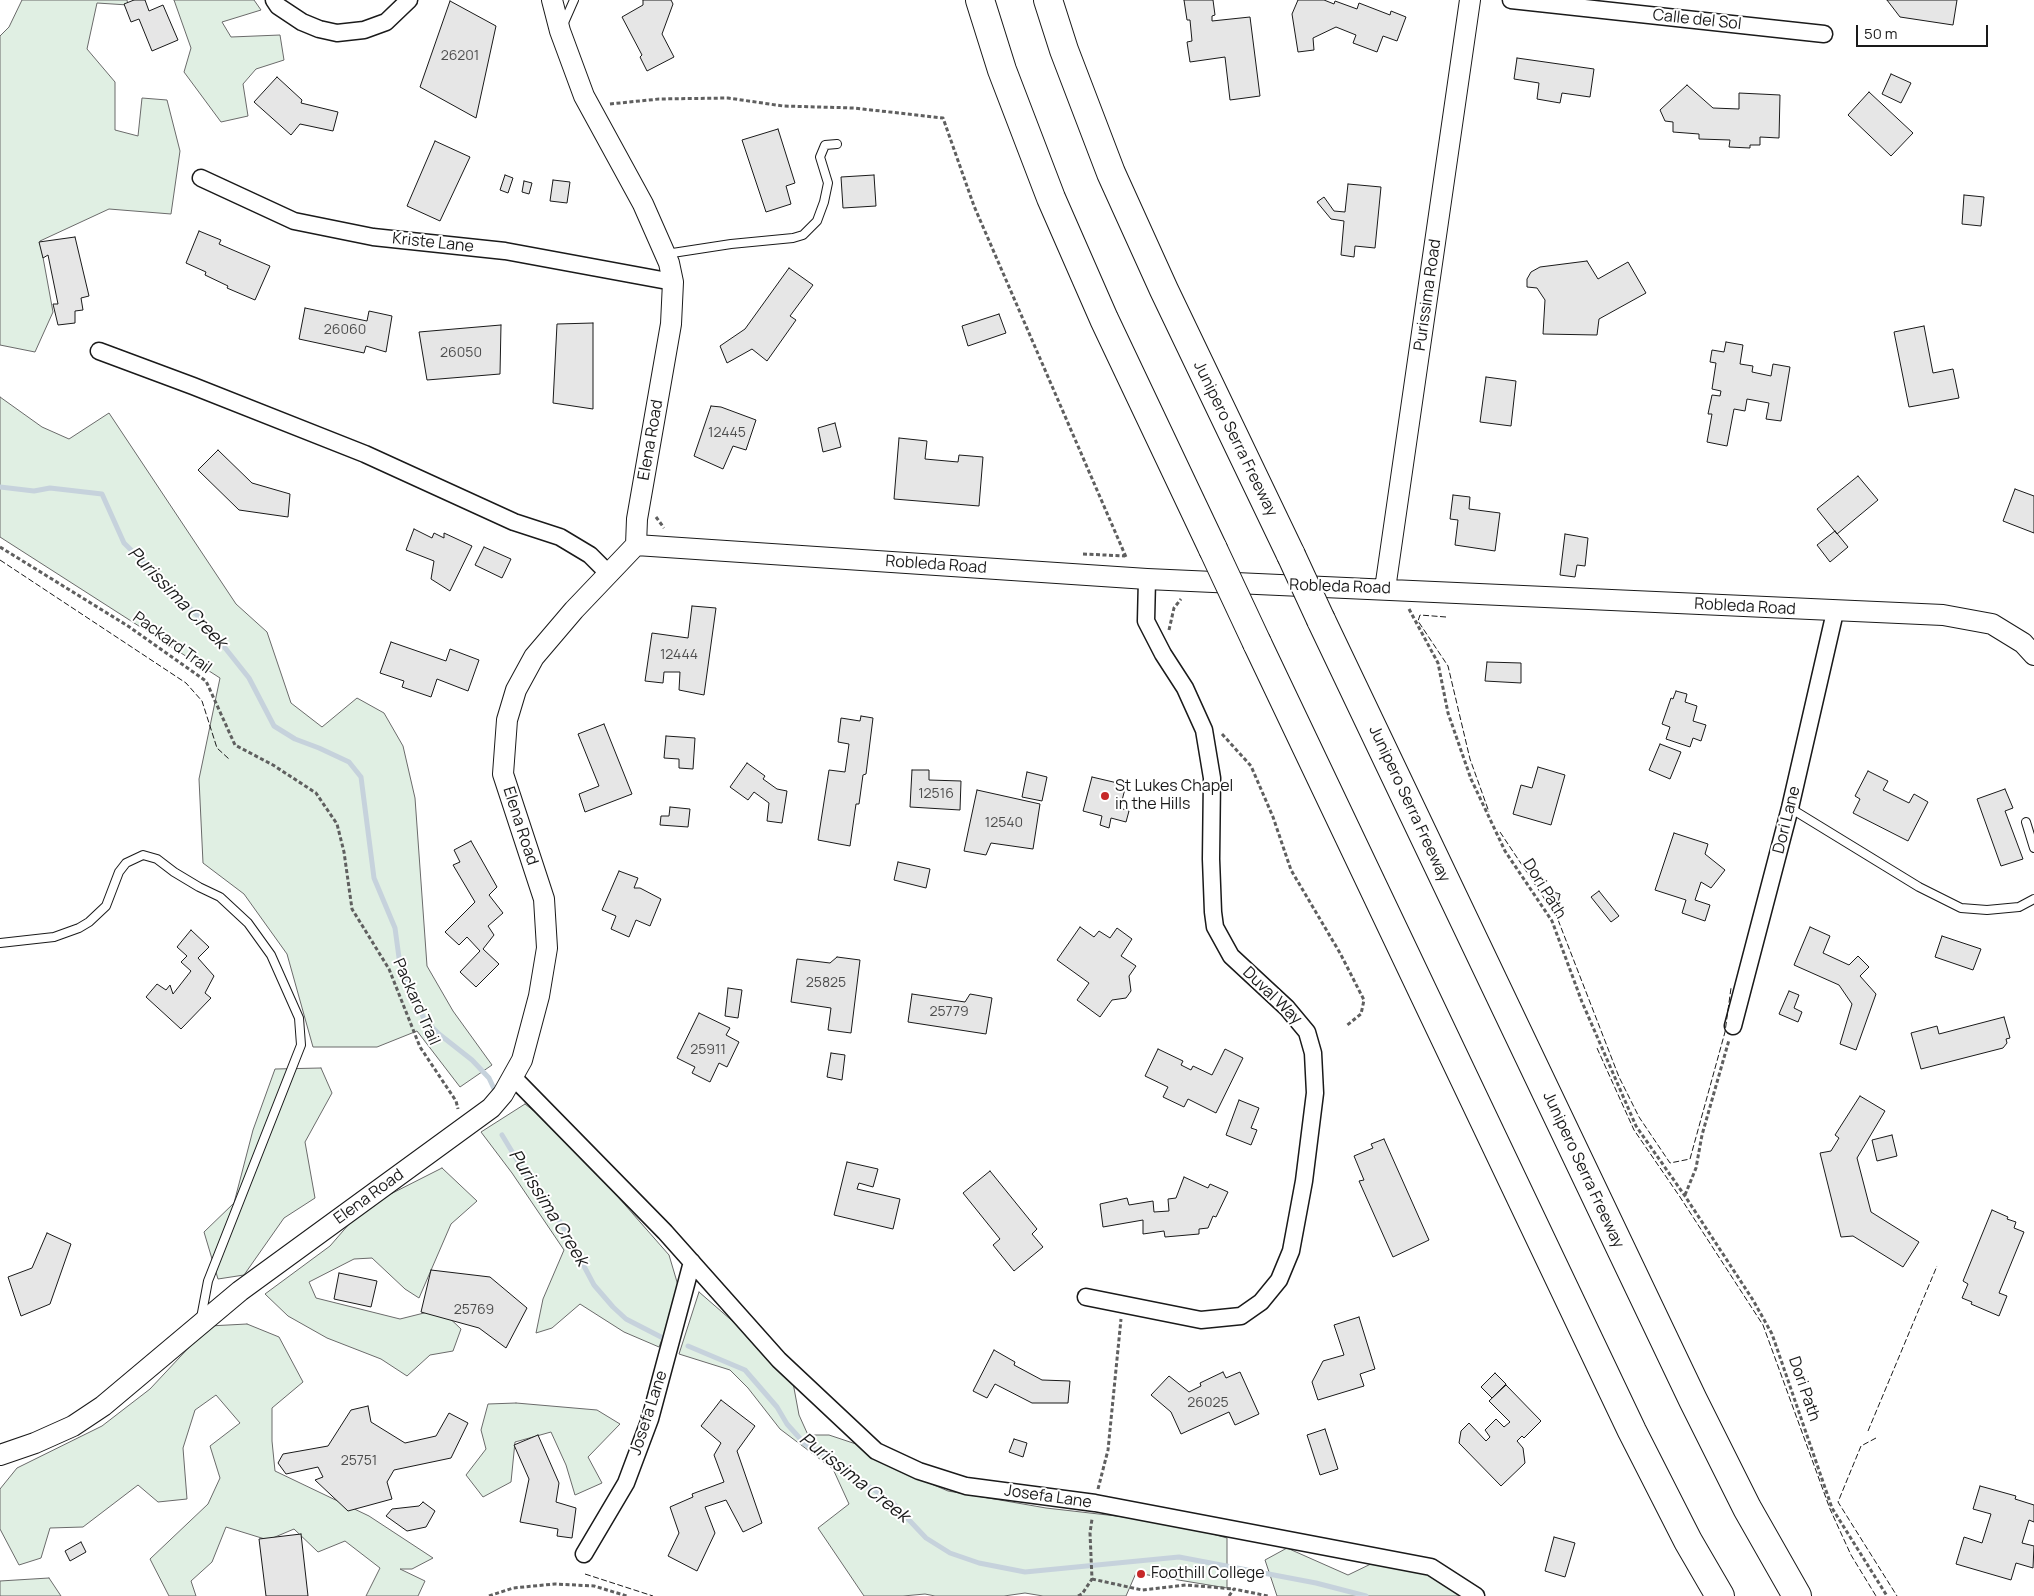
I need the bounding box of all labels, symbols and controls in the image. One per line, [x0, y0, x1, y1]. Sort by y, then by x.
street label: Calle del Sol [1652, 6, 1742, 34]
scale bar [1859, 15, 1992, 47]
text: 50 m [1864, 23, 1898, 44]
house number: 26201 [441, 48, 479, 64]
street label: Kriste Lane [391, 229, 475, 257]
street label: Purissima Road [1411, 238, 1445, 352]
house number: 26060 [324, 322, 366, 338]
house number: 26050 [440, 345, 482, 361]
street label: Junipero Serra Freeway [1189, 358, 1281, 520]
street label: Elena Road [634, 398, 668, 482]
house number: 12445 [708, 425, 746, 441]
water label: Purissima Creek [123, 543, 231, 653]
street label: Robleda Road [885, 552, 987, 578]
street label: Robleda Road [1289, 576, 1391, 598]
street label: Robleda Road [1694, 595, 1796, 619]
street label: Packard Trail [129, 608, 215, 678]
house number: 12444 [660, 647, 698, 663]
street label: Junipero Serra Freeway [1364, 723, 1454, 885]
place label: St Lukes Chapel in the Hills [1115, 777, 1233, 815]
street label: Elena Road [498, 784, 542, 868]
street label: Dori Lane [1769, 784, 1805, 856]
house number: 12516 [918, 786, 954, 802]
marker: St Lukes Chapel in the Hills [1099, 790, 1111, 802]
house number: 12540 [985, 815, 1023, 831]
street label: Dori Path [1518, 856, 1570, 922]
street label: Packard Trail [388, 956, 444, 1048]
street label: Duval Way [1238, 963, 1306, 1029]
house number: 25825 [806, 975, 846, 991]
house number: 25779 [929, 1004, 969, 1020]
house number: 25911 [690, 1042, 726, 1058]
street label: Junipero Serra Freeway [1538, 1089, 1628, 1251]
water label: Purissima Creek [504, 1146, 592, 1270]
street label: Elena Road [330, 1165, 408, 1229]
house number: 25769 [454, 1302, 494, 1318]
street label: Dori Path [1784, 1354, 1824, 1424]
street label: Josefa Lane [626, 1368, 672, 1458]
house number: 26025 [1187, 1395, 1229, 1411]
water label: Purissima Creek [795, 1428, 913, 1528]
house number: 25751 [341, 1453, 377, 1469]
street label: Josefa Lane [1003, 1481, 1093, 1513]
place label: Foothill College [1151, 1564, 1265, 1584]
marker: Foothill College [1135, 1568, 1147, 1580]

